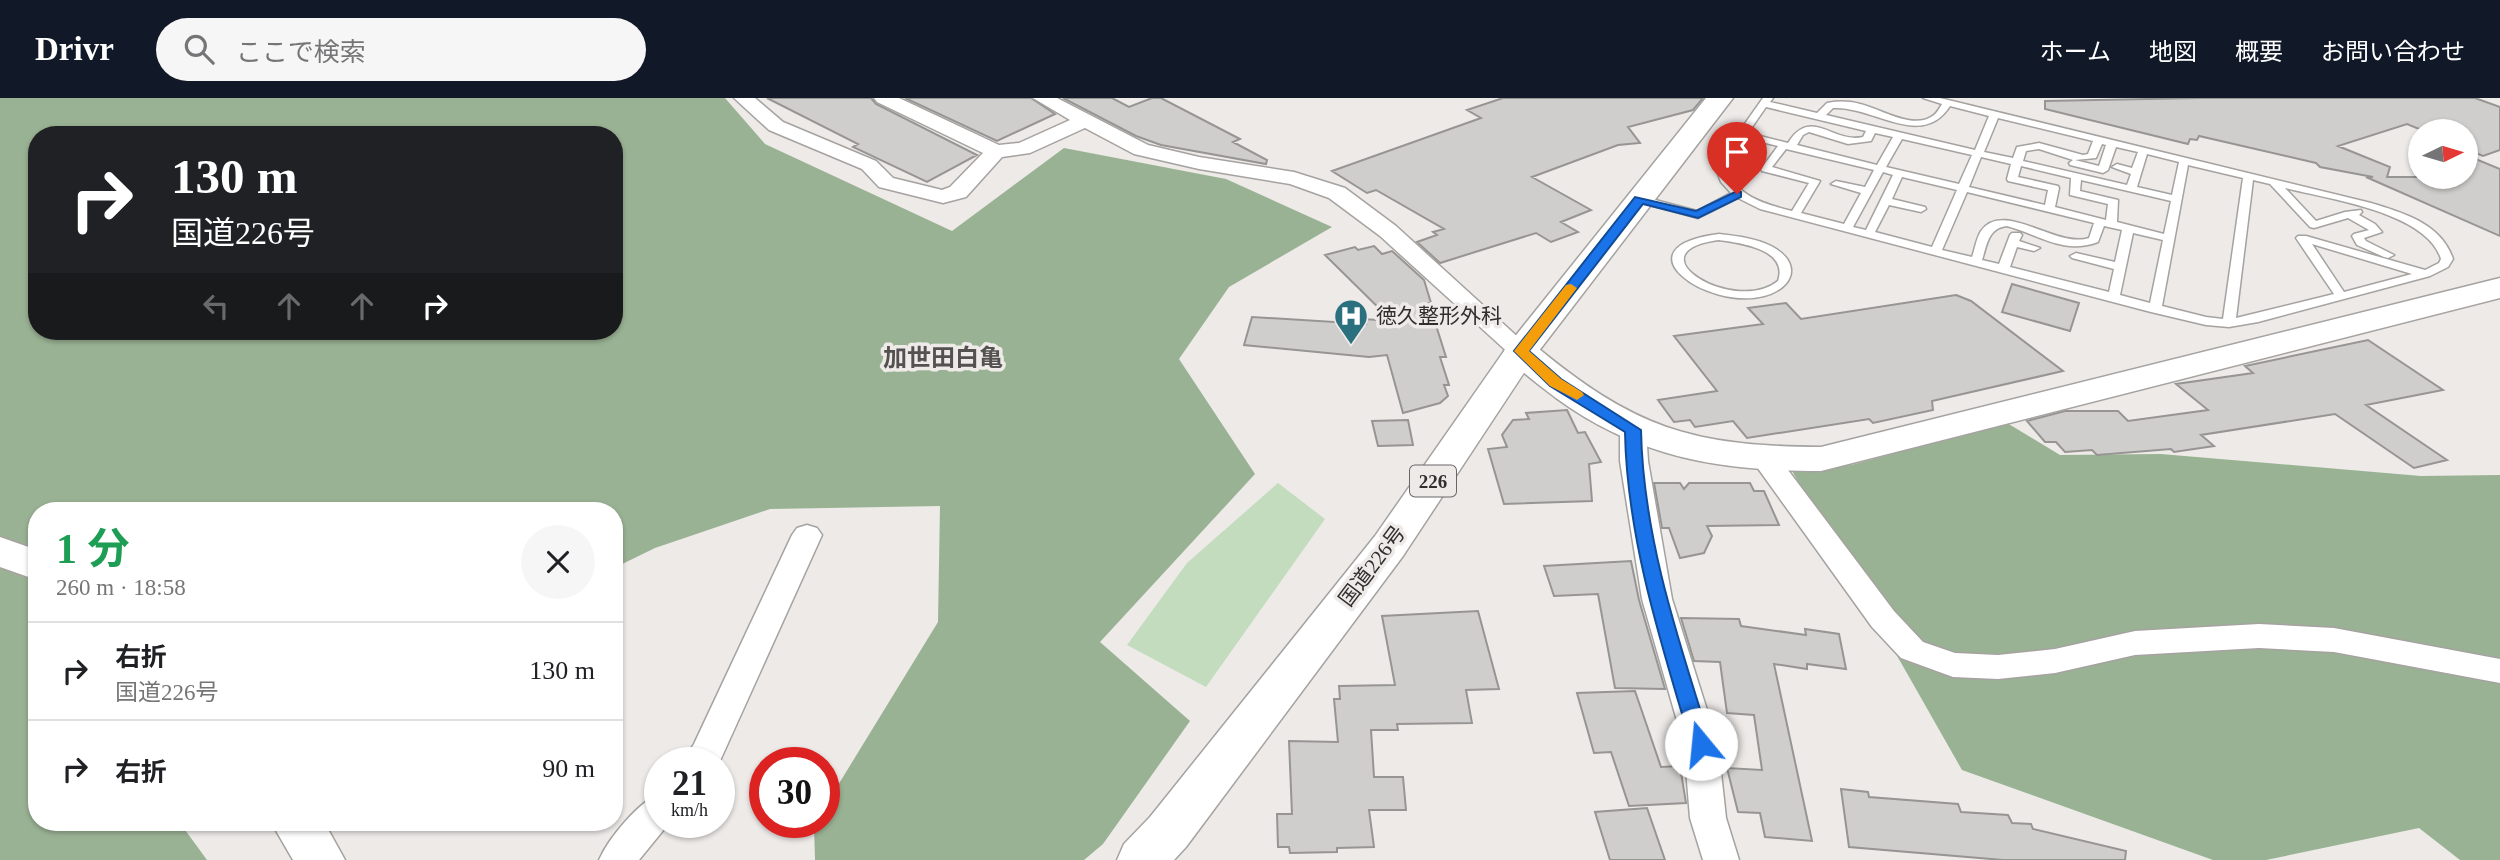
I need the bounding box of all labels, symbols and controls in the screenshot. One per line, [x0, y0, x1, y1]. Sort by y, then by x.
search box [156, 18, 646, 81]
icon: search [180, 30, 218, 68]
text: Drivr [35, 31, 114, 67]
text: ここで検索 [236, 38, 366, 67]
text: ホーム [2040, 39, 2111, 65]
text: 地図 [2149, 39, 2197, 65]
text: 概要 [2235, 39, 2283, 65]
text: お問い合わせ [2321, 39, 2465, 65]
north arrow [2408, 119, 2478, 189]
map controls [2408, 119, 2478, 189]
pin [1707, 122, 1767, 194]
icon: arrive [1718, 133, 1756, 171]
text: 130 m [171, 149, 298, 204]
icon: right [56, 154, 147, 245]
text: 国道226号 [171, 215, 315, 251]
icon: left [197, 287, 235, 325]
icon: ahead [270, 287, 308, 325]
icon: ahead [343, 287, 381, 325]
icon: right [416, 287, 454, 325]
hospital icon: 徳久整形外科 [1332, 297, 1370, 346]
place label: 徳久整形外科 [1376, 304, 1502, 328]
district label: 加世田白亀 [883, 345, 1003, 371]
road number: 226 [1410, 466, 1456, 496]
street label: 国道226号 [1334, 521, 1410, 611]
button: close [521, 525, 595, 599]
text: 1 分 [56, 526, 130, 572]
text: 260 m · 18:58 [56, 575, 186, 600]
text: 右折 [115, 643, 167, 672]
icon: right [56, 652, 94, 690]
text: 130 m [529, 656, 595, 685]
text: 国道226号 [115, 680, 219, 705]
position arrow [1664, 707, 1738, 781]
speed limit sign: 30 [749, 747, 840, 838]
icon: right [56, 750, 94, 788]
text: 90 m [542, 754, 595, 783]
text: 右折 [115, 758, 167, 787]
text: 21 [672, 764, 707, 803]
text: km/h [671, 800, 708, 820]

